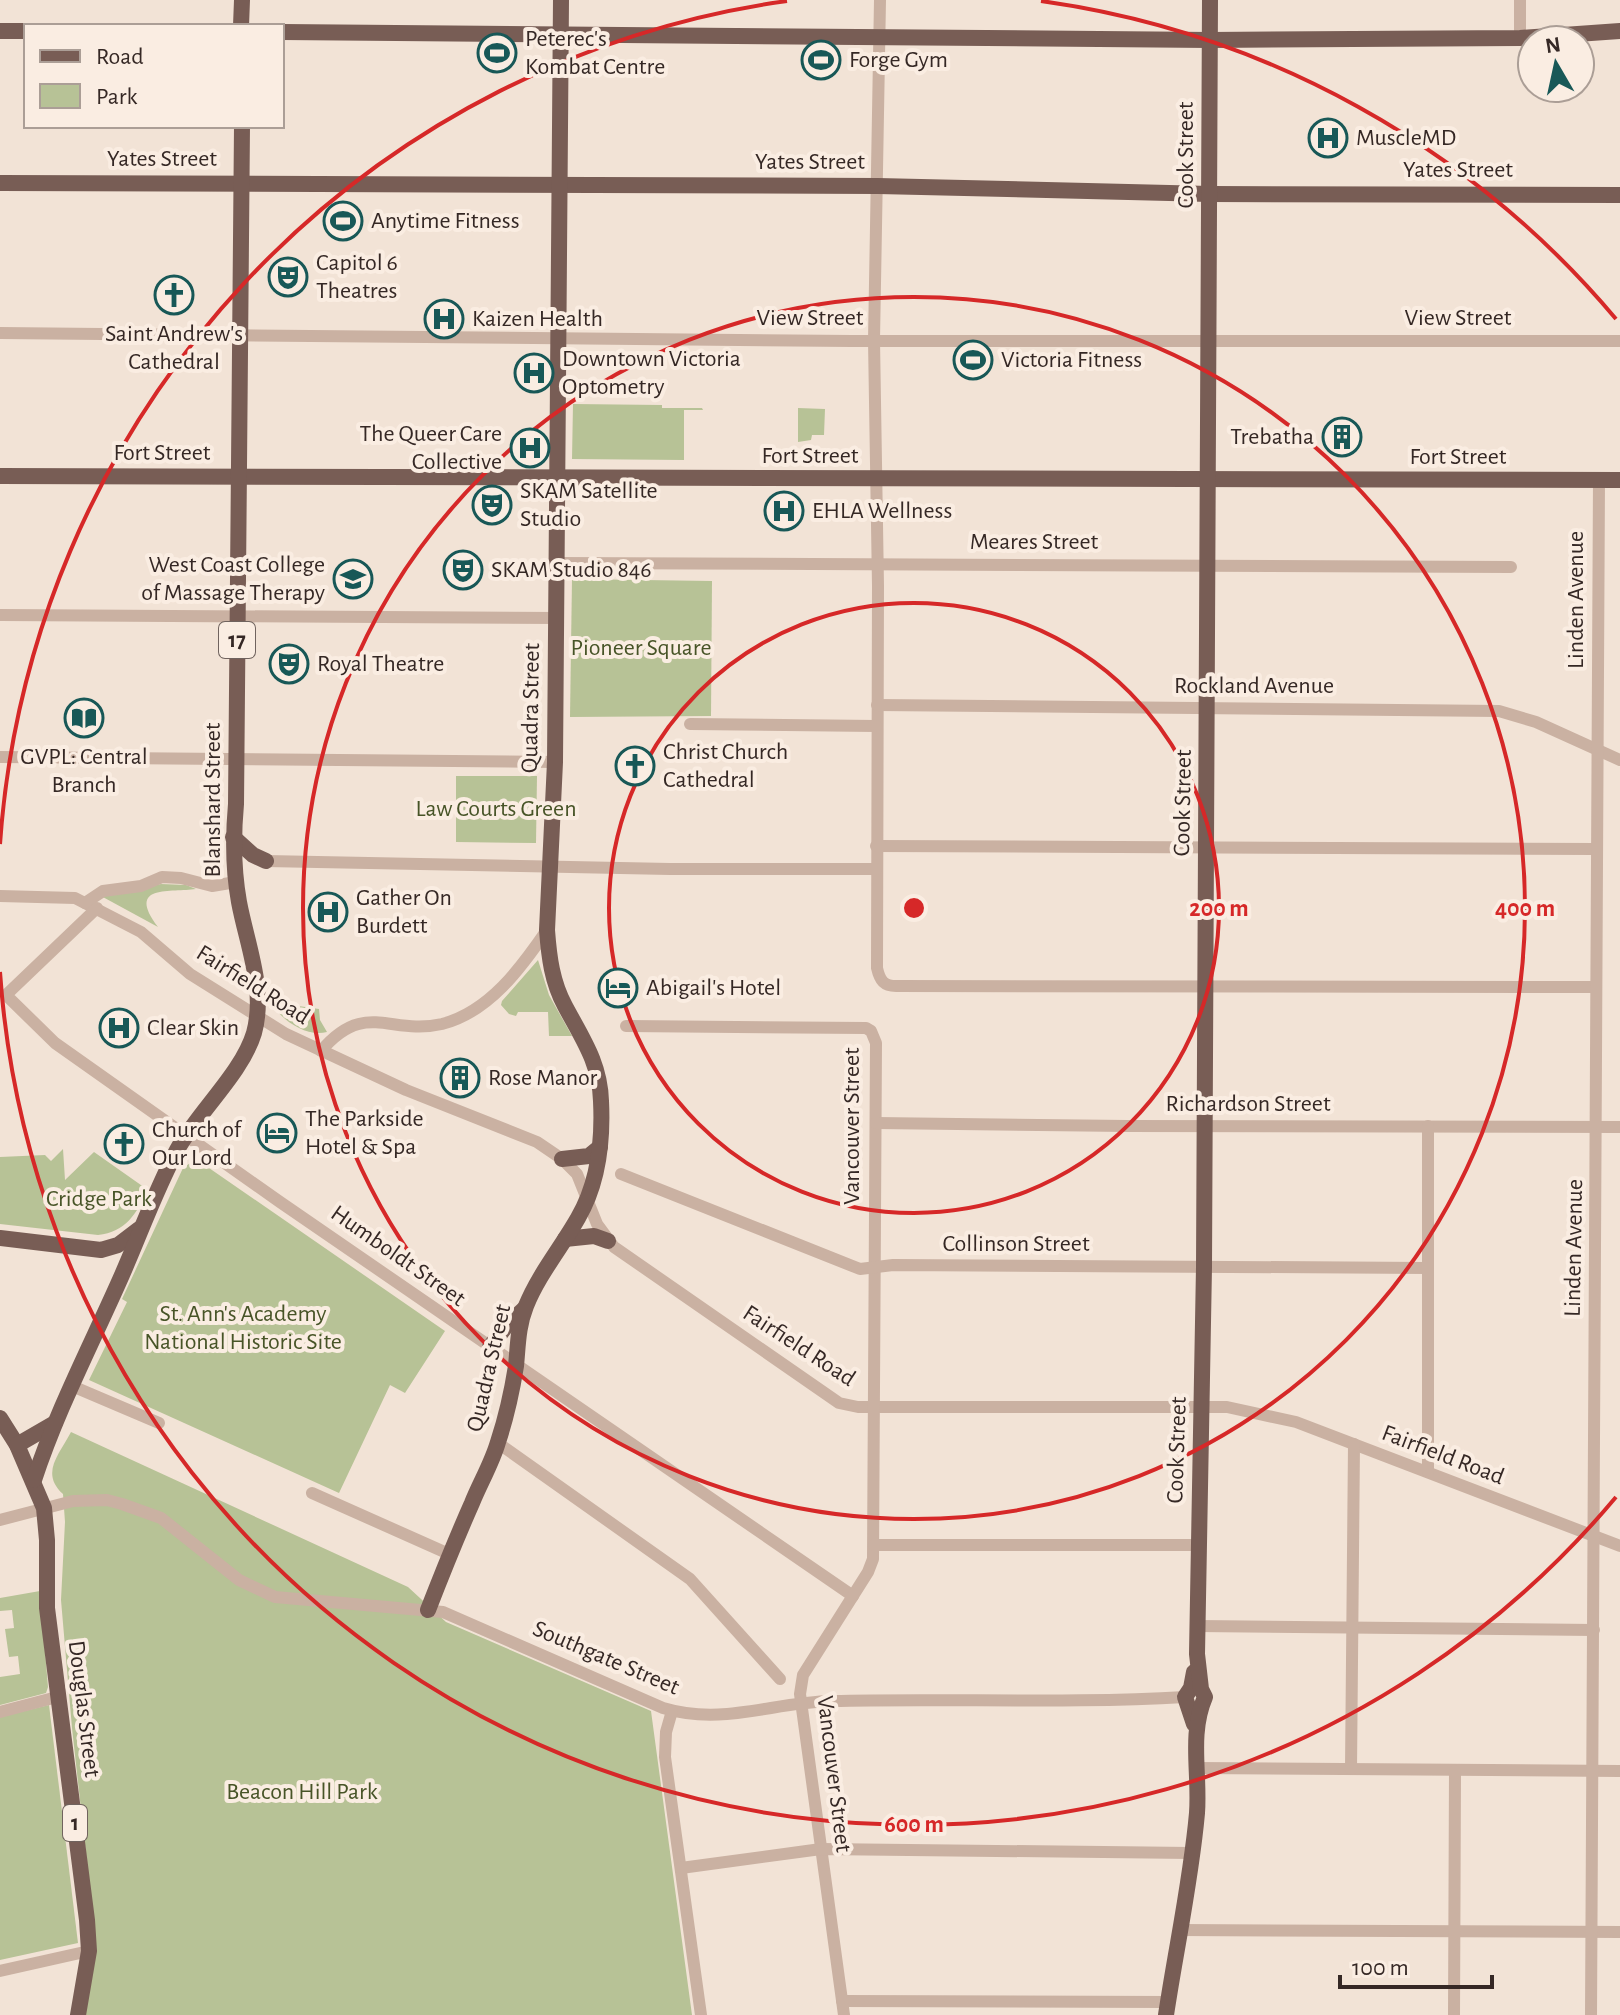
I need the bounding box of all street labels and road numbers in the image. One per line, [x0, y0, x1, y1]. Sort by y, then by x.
street label: Cook Street [1174, 101, 1198, 208]
street label: Yates Street [107, 147, 217, 171]
street label: Yates Street [755, 150, 865, 174]
street label: Yates Street [1403, 158, 1513, 182]
street label: View Street [756, 306, 864, 330]
street label: View Street [1404, 306, 1512, 330]
street label: Fort Street [114, 441, 211, 465]
street label: Fort Street [762, 444, 859, 468]
street label: Fort Street [1410, 445, 1507, 469]
street label: Meares Street [970, 530, 1099, 554]
street label: Linden Avenue [1564, 531, 1588, 669]
road number: 17 [219, 622, 255, 658]
street label: Quadra Street [518, 642, 544, 773]
street label: Rockland Avenue [1174, 674, 1334, 698]
street label: Blanshard Street [201, 722, 225, 877]
street label: Cook Street [1170, 749, 1196, 857]
street label: Fairfield Road [192, 941, 314, 1029]
street label: Vancouver Street [840, 1047, 864, 1205]
street label: Richardson Street [1165, 1092, 1331, 1116]
street label: Linden Avenue [1561, 1179, 1587, 1317]
street label: Humboldt Street [326, 1201, 470, 1311]
street label: Collinson Street [942, 1232, 1090, 1256]
street label: Fairfield Road [738, 1301, 860, 1391]
street label: Quadra Street [463, 1302, 515, 1434]
street label: Cook Street [1163, 1396, 1191, 1504]
street label: Fairfield Road [1379, 1421, 1507, 1489]
street label: Southgate Street [529, 1616, 683, 1700]
street label: Douglas Street [64, 1639, 104, 1779]
street label: Vancouver Street [812, 1694, 856, 1854]
road number: 1 [63, 1805, 87, 1841]

